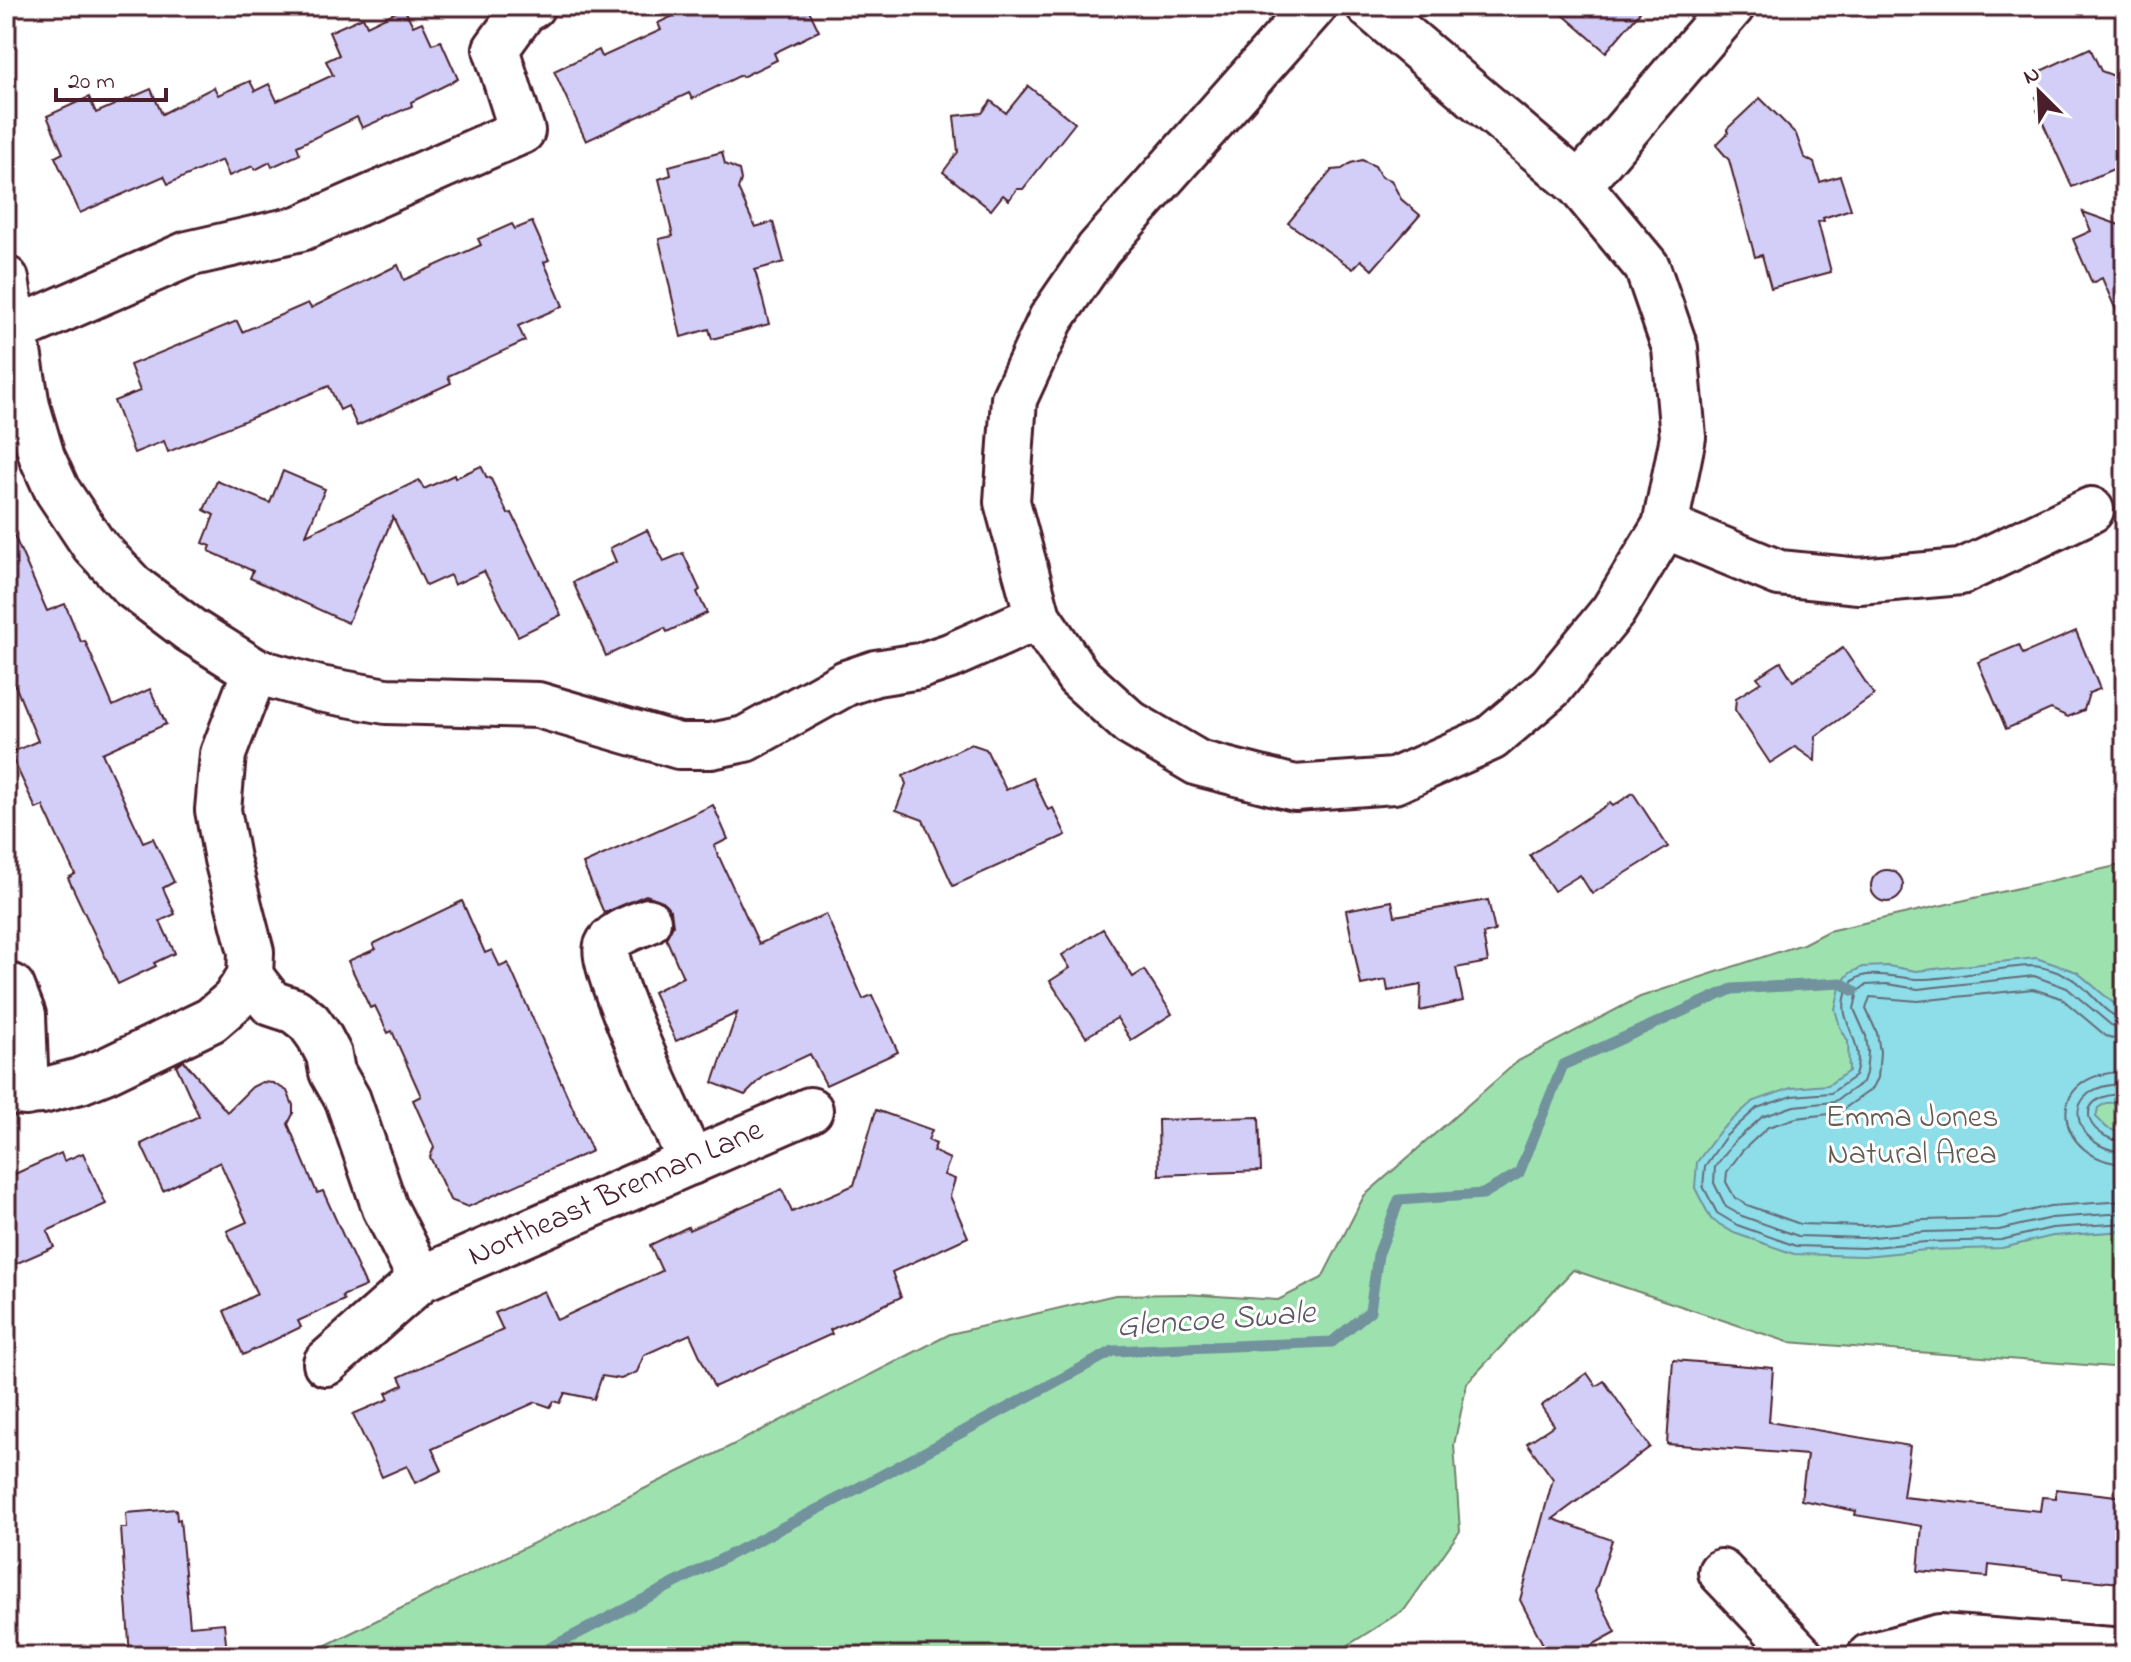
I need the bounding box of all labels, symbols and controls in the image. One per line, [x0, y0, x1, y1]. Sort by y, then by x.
scale bar [56, 52, 166, 102]
north arrow [1999, 52, 2079, 132]
text: N [2019, 59, 2045, 94]
text: 20 m [68, 65, 115, 100]
park label: Emma Jones Natural Area [1826, 1095, 1999, 1179]
street label: Northeast Brennan Lane [461, 1108, 772, 1280]
water label: Glencoe Swale [1115, 1289, 1319, 1353]

